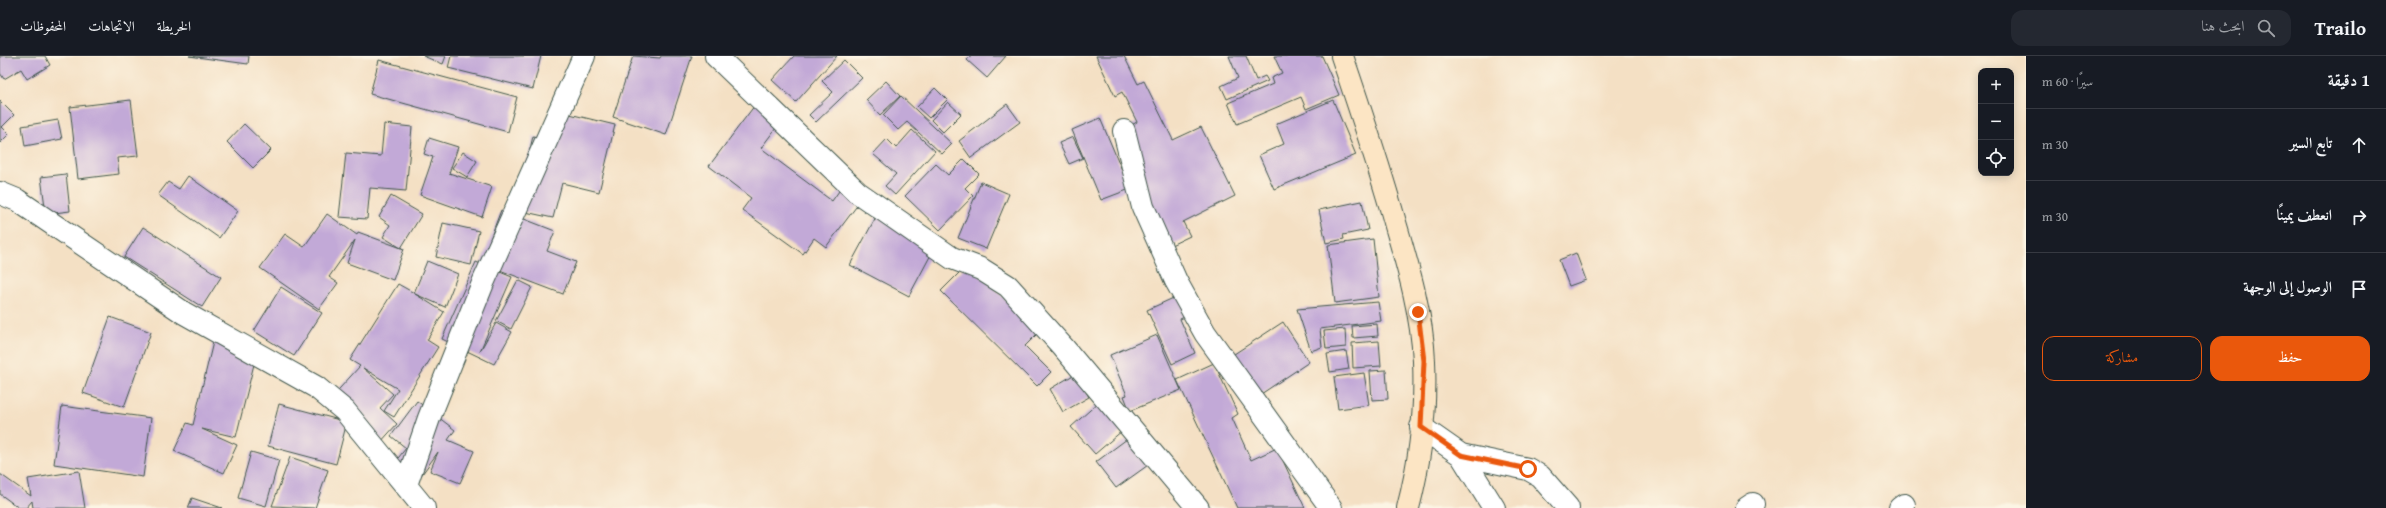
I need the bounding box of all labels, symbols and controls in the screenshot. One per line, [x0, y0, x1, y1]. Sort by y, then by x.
search box [2011, 10, 2291, 46]
text: Trailo [2315, 14, 2366, 42]
text: ابحث هنا [2201, 15, 2245, 36]
text: المحفوظات [20, 16, 66, 36]
text: الاتجاهات [88, 16, 135, 36]
text: الخريطة [157, 16, 191, 36]
icon: search [2255, 17, 2277, 39]
text: 1 دقيقة [2328, 67, 2370, 92]
map controls [1978, 68, 2014, 176]
button: + [1978, 68, 2014, 104]
text: سيرًا · 60 m [2042, 72, 2093, 91]
button: − [1978, 104, 2014, 140]
text: تابع السير [2290, 132, 2332, 153]
icon: ahead [2348, 134, 2370, 156]
text: 30 m [2042, 135, 2068, 154]
button: locate [1978, 140, 2014, 176]
text: انعطف يمينًا [2276, 204, 2332, 225]
icon: right [2348, 206, 2370, 228]
text: 30 m [2042, 207, 2068, 226]
text: الوصول إلى الوجهة [2243, 276, 2332, 297]
icon: arrive [2348, 278, 2370, 300]
route end [1409, 303, 1427, 321]
button: مشاركة [2042, 336, 2202, 381]
button: حفظ [2210, 336, 2370, 381]
route start [1519, 460, 1537, 478]

